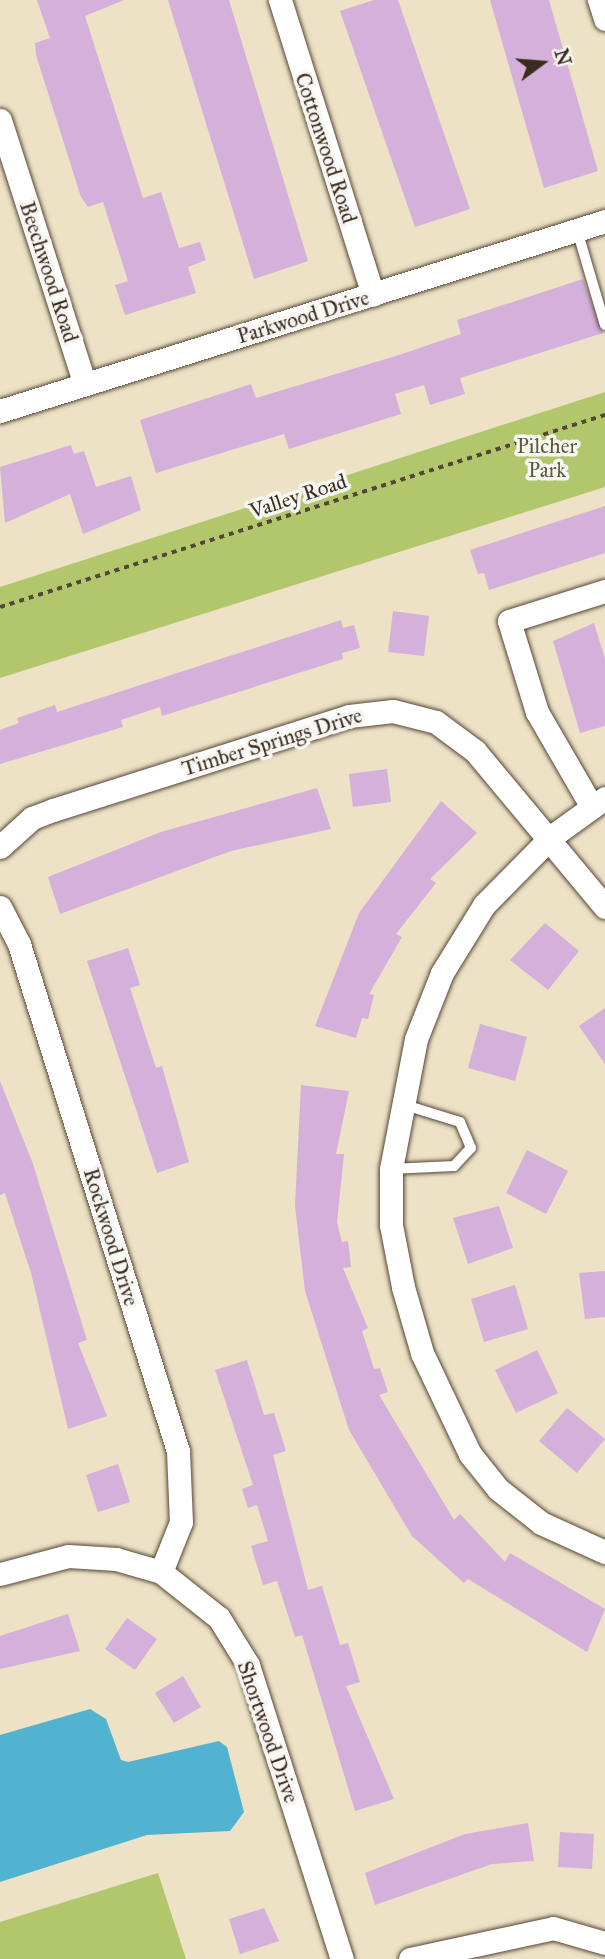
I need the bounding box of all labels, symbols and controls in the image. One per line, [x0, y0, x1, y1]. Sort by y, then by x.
north arrow [507, 28, 577, 98]
text: N [549, 46, 576, 68]
street label: Cottonwood Road [290, 70, 362, 226]
street label: Beechwood Road [14, 198, 84, 346]
street label: Parkwood Drive [234, 285, 372, 349]
park label: Pilcher Park [517, 433, 577, 483]
street label: Valley Road [246, 468, 350, 524]
street label: Timber Springs Drive [179, 703, 365, 781]
street label: Rockwood Drive [78, 1165, 144, 1309]
street label: Shortwood Drive [232, 1658, 304, 1806]

